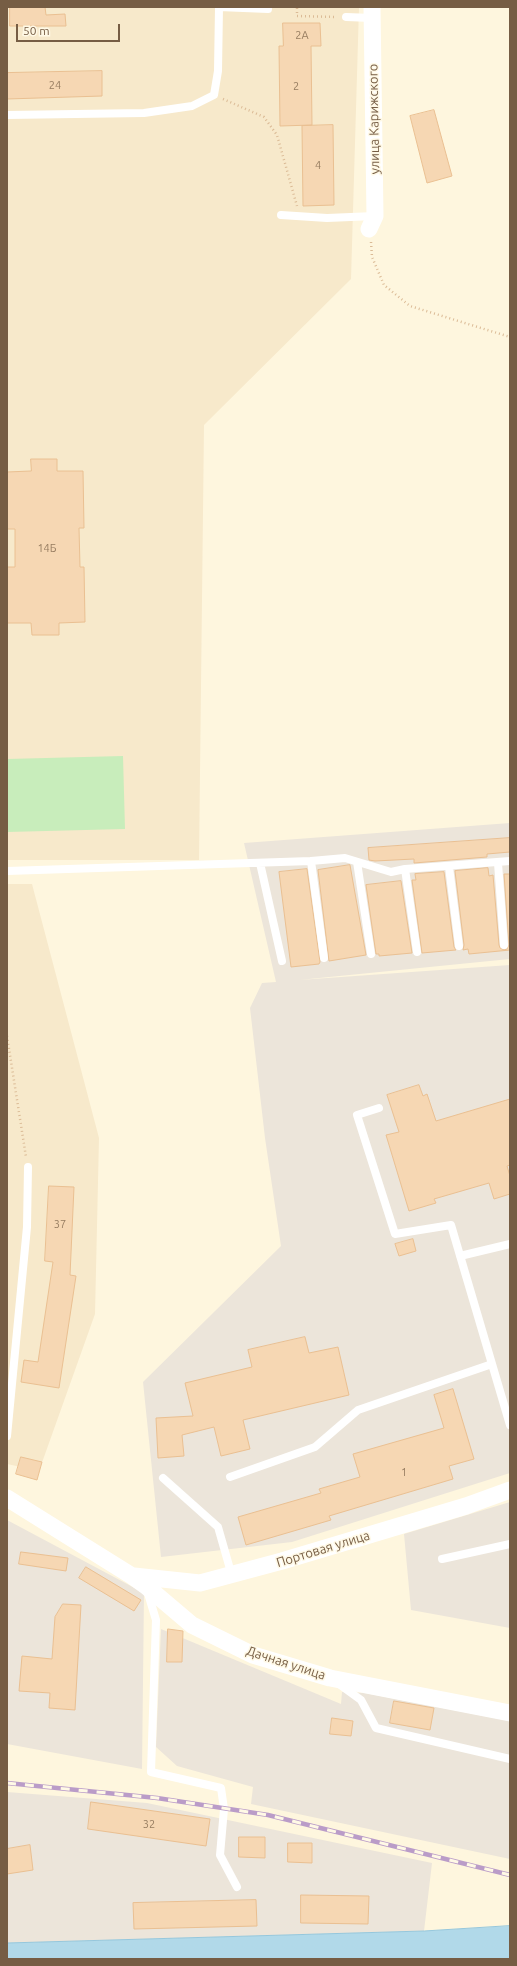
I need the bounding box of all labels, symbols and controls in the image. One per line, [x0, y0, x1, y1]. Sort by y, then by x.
scale bar [18, 16, 122, 42]
text: 50 m [23, 24, 50, 37]
house number: 2А [295, 28, 309, 42]
street label: улица Карижского [365, 63, 383, 175]
house number: 24 [49, 78, 61, 92]
house number: 2 [293, 79, 299, 93]
house number: 4 [315, 158, 321, 172]
house number: 14Б [37, 541, 57, 555]
house number: 37 [54, 1217, 66, 1231]
house number: 1 [401, 1465, 407, 1479]
street label: Портовая улица [274, 1527, 372, 1571]
street label: Дачная улица [244, 1643, 328, 1683]
house number: 32 [143, 1817, 155, 1831]

